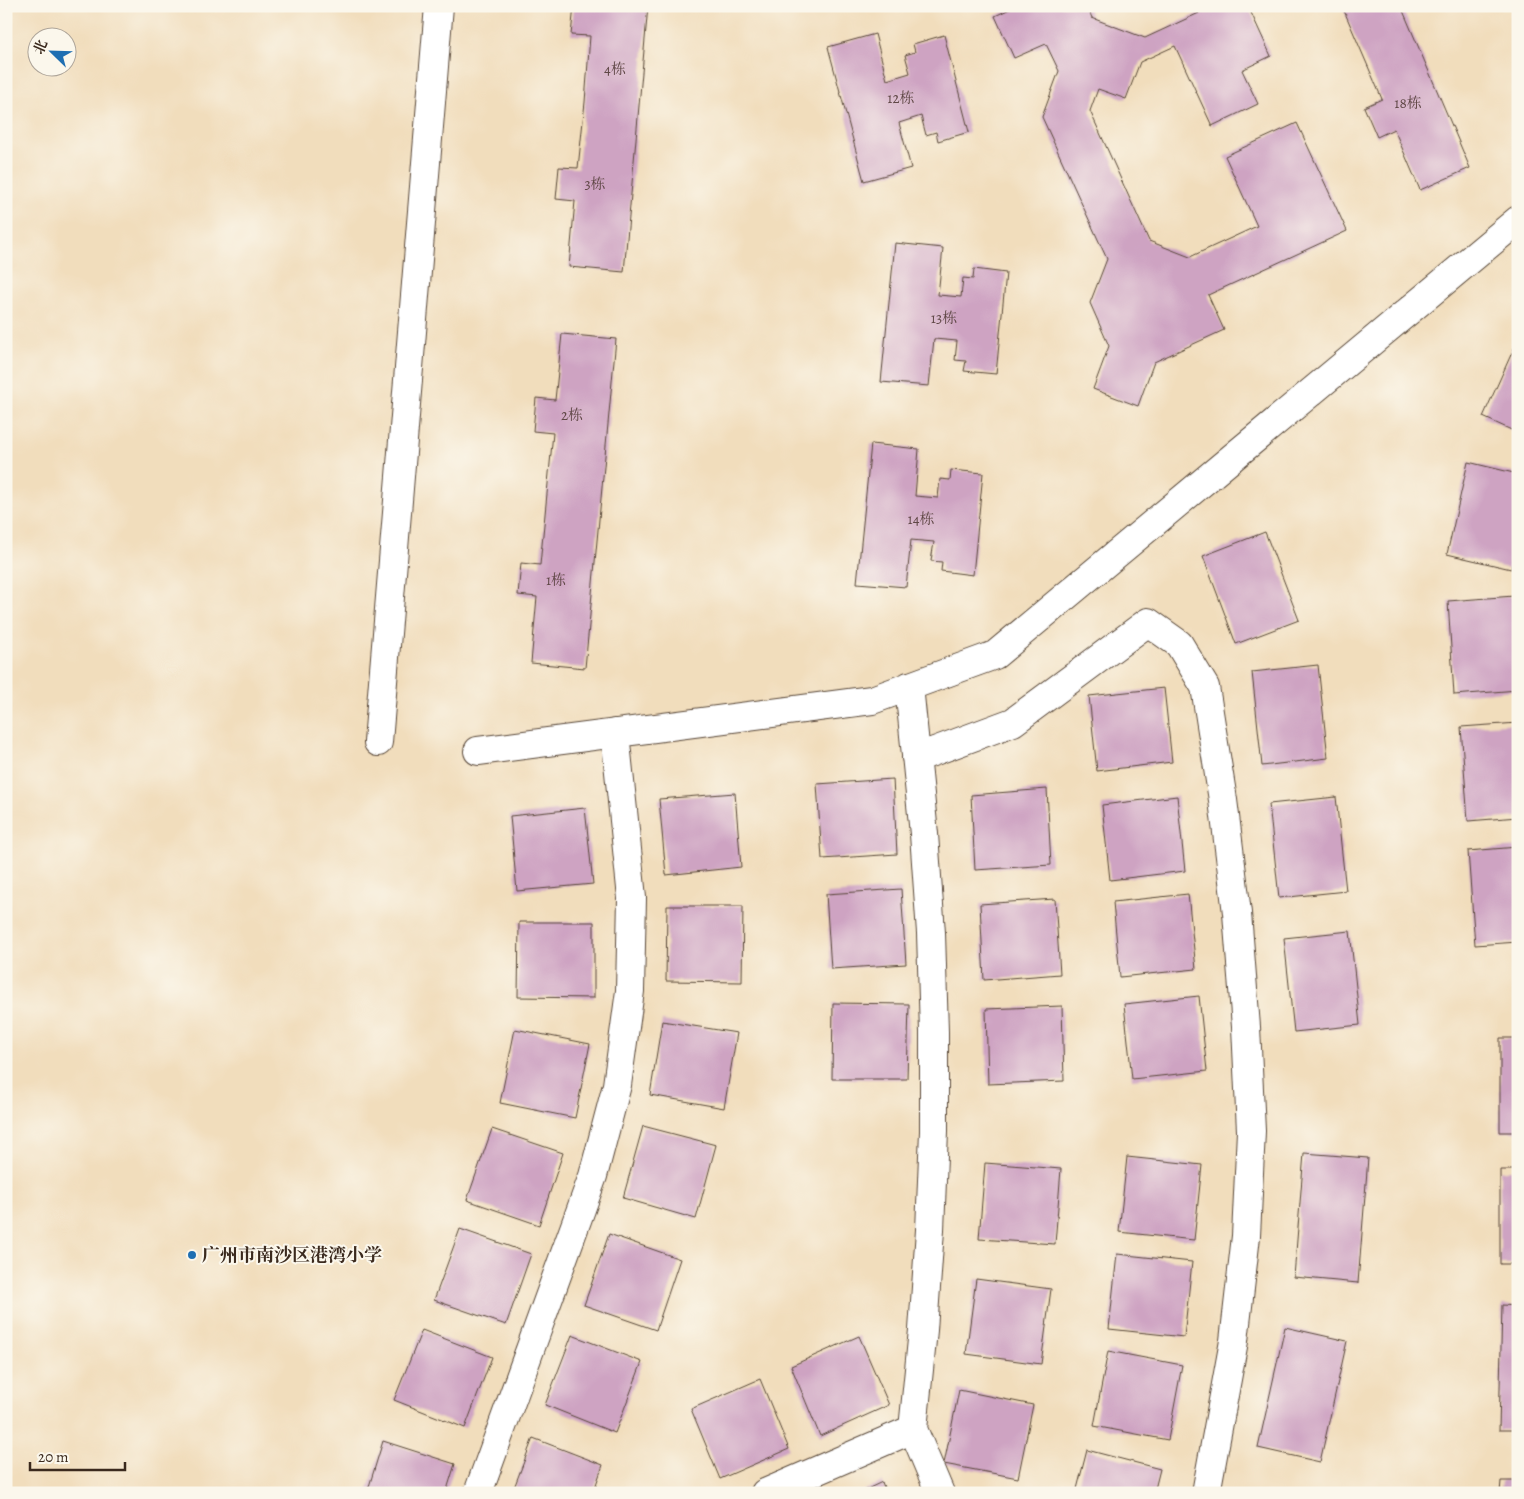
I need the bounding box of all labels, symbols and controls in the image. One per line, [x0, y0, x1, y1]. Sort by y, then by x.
north arrow [28, 28, 78, 78]
text: 北 [29, 37, 52, 57]
house number: 4栋 [604, 59, 626, 79]
house number: 12栋 [887, 88, 915, 108]
house number: 18栋 [1394, 93, 1422, 113]
house number: 3栋 [584, 174, 606, 194]
house number: 13栋 [931, 308, 957, 328]
house number: 2栋 [561, 405, 583, 425]
house number: 14栋 [908, 509, 934, 529]
house number: 1栋 [546, 570, 566, 590]
place label: 广州市南沙区港湾小学 [202, 1243, 382, 1267]
marker: 广州市南沙区港湾小学 [186, 1249, 198, 1261]
scale bar [30, 1439, 125, 1471]
text: 20 m [38, 1447, 69, 1467]

